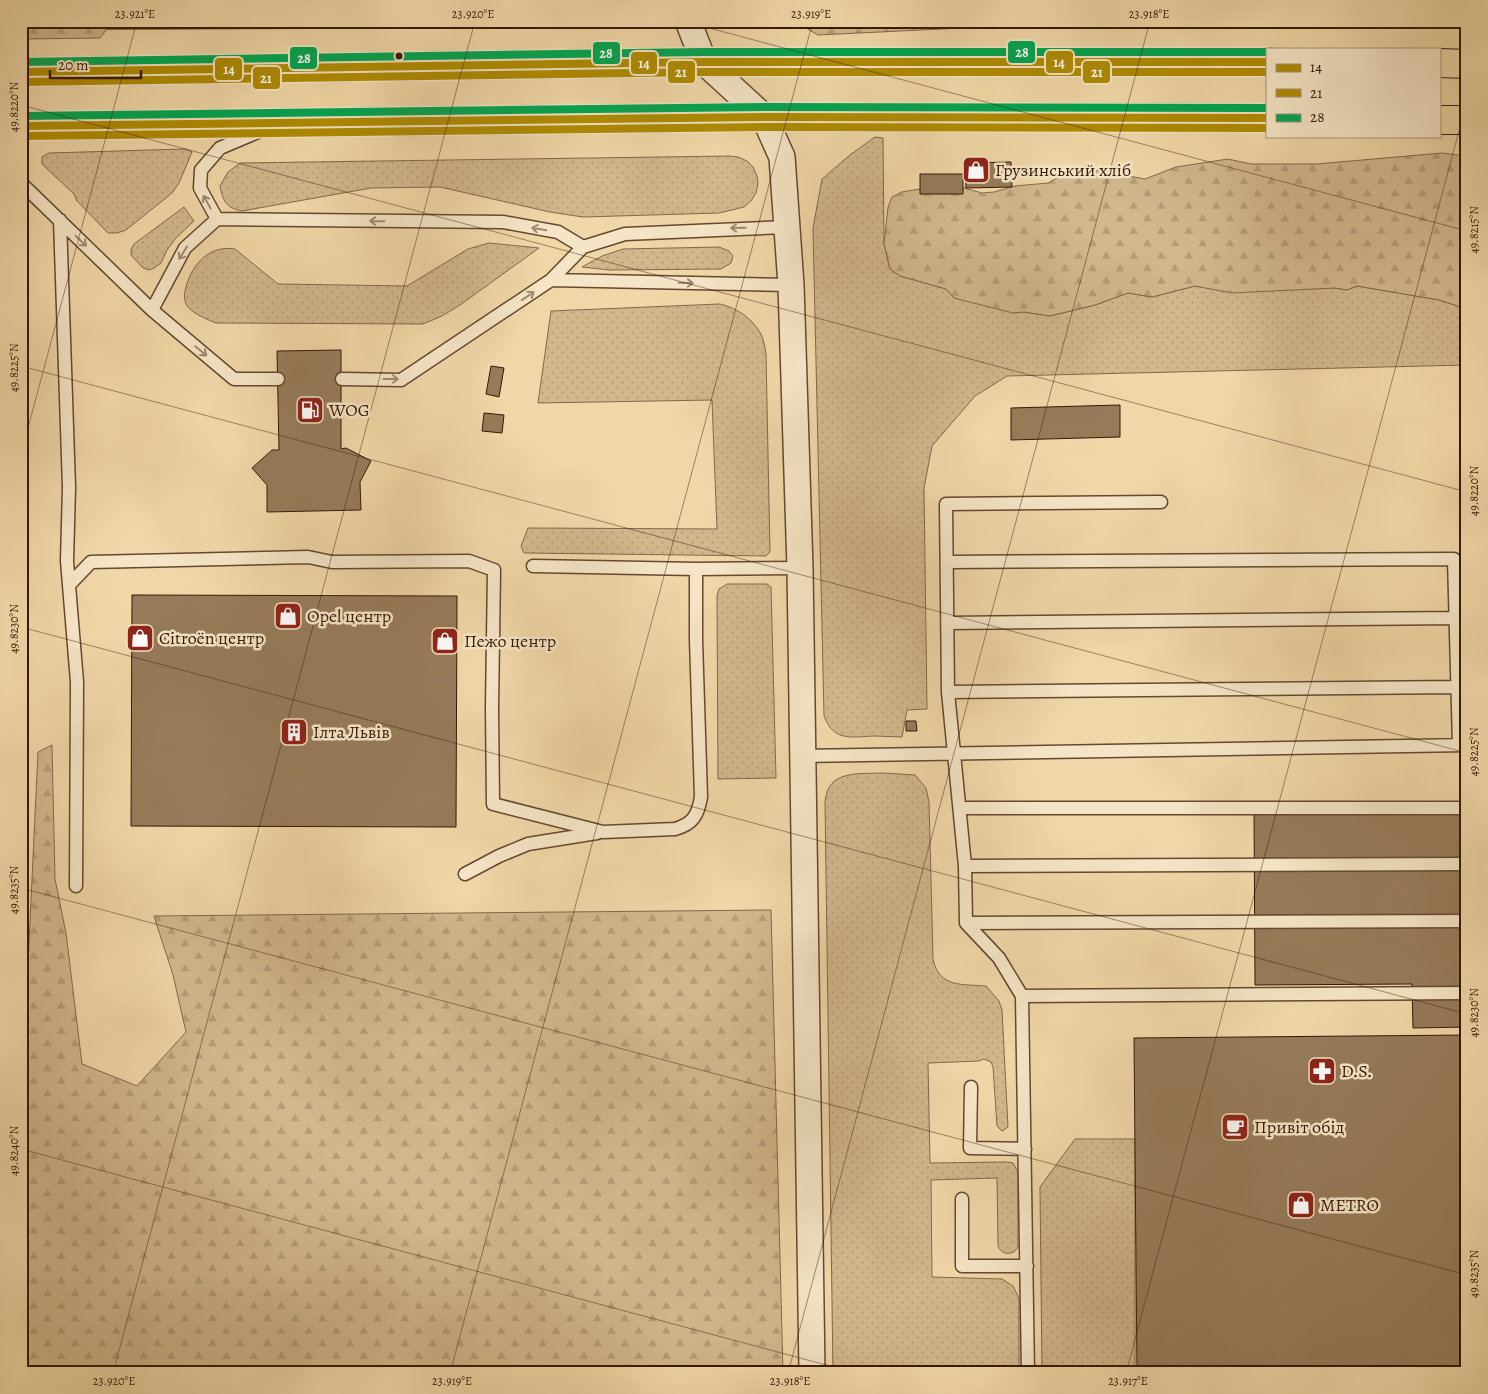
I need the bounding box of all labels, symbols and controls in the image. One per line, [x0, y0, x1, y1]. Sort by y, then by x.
text: 23.921°E [115, 6, 155, 22]
text: 23.920°E [452, 6, 494, 22]
text: 23.919°E [791, 6, 831, 22]
text: 23.918°E [1129, 6, 1169, 22]
line badge: 28 [1007, 40, 1036, 64]
line badge: 28 [592, 41, 621, 65]
text: 28 [1015, 43, 1029, 62]
text: 28 [599, 44, 613, 63]
line badge: 28 [289, 46, 318, 70]
scale bar [50, 48, 141, 80]
legend [1266, 48, 1440, 138]
text: 28 [297, 49, 311, 68]
line badge: 14 [1045, 50, 1074, 74]
unlabelled marker [394, 51, 404, 61]
line badge: 14 [630, 51, 658, 75]
text: 14 [1053, 53, 1065, 72]
text: 14 [638, 54, 650, 73]
text: 20 m [58, 55, 89, 75]
line badge: 14 [214, 57, 243, 81]
text: 14 [1310, 57, 1322, 77]
text: 14 [223, 60, 235, 79]
line badge: 21 [667, 60, 696, 84]
line badge: 21 [1082, 60, 1111, 84]
text: 21 [675, 63, 687, 82]
text: 21 [1091, 63, 1103, 82]
line badge: 21 [252, 66, 281, 90]
text: 21 [260, 69, 272, 88]
text: 49.8220°N [6, 81, 22, 132]
text: 21 [1310, 83, 1322, 103]
text: 28 [1310, 107, 1324, 127]
shop icon: Грузинський хліб [961, 155, 991, 185]
place label: Грузинський хліб [995, 158, 1131, 182]
one-way arrow [202, 194, 212, 209]
text: 49.8215°N [1466, 206, 1482, 254]
one-way arrow [369, 216, 386, 226]
one-way arrow [531, 223, 547, 233]
one-way arrow [730, 223, 746, 233]
one-way arrow [75, 235, 88, 247]
one-way arrow [177, 246, 187, 260]
one-way arrow [677, 278, 693, 288]
one-way arrow [520, 291, 534, 301]
text: 49.8225°N [6, 343, 22, 393]
one-way arrow [194, 345, 207, 356]
one-way arrow [382, 375, 398, 384]
fuel station icon: WOG [295, 395, 325, 425]
place label: WOG [328, 398, 370, 422]
text: 49.8220°N [1466, 465, 1482, 516]
shop icon: Opel центр [273, 601, 303, 631]
text: 49.8230°N [6, 604, 22, 654]
place label: Opel центр [307, 604, 391, 628]
shop icon: Citroën центр [125, 623, 155, 653]
place label: Citroën центр [159, 626, 264, 650]
shop icon: Пежо центр [430, 626, 460, 656]
place label: Пежо центр [464, 629, 556, 653]
building icon: Ілта Львів [279, 717, 309, 747]
place label: Ілта Львів [313, 720, 390, 744]
text: 49.8225°N [1466, 727, 1482, 777]
text: 49.8235°N [6, 865, 22, 914]
text: 49.8230°N [1466, 988, 1482, 1038]
pharmacy icon: D.S. [1307, 1056, 1337, 1086]
place label: D.S. [1341, 1059, 1372, 1083]
cafe icon: Привіт обід [1220, 1112, 1250, 1142]
place label: Привіт обід [1254, 1115, 1345, 1139]
text: 49.8240°N [6, 1126, 22, 1176]
shop icon: METRO [1286, 1190, 1316, 1220]
place label: METRO [1320, 1193, 1379, 1217]
text: 49.8235°N [1466, 1249, 1482, 1298]
text: 23.920°E [93, 1373, 135, 1389]
text: 23.919°E [432, 1373, 472, 1389]
text: 23.918°E [770, 1373, 810, 1389]
text: 23.917°E [1108, 1373, 1148, 1389]

